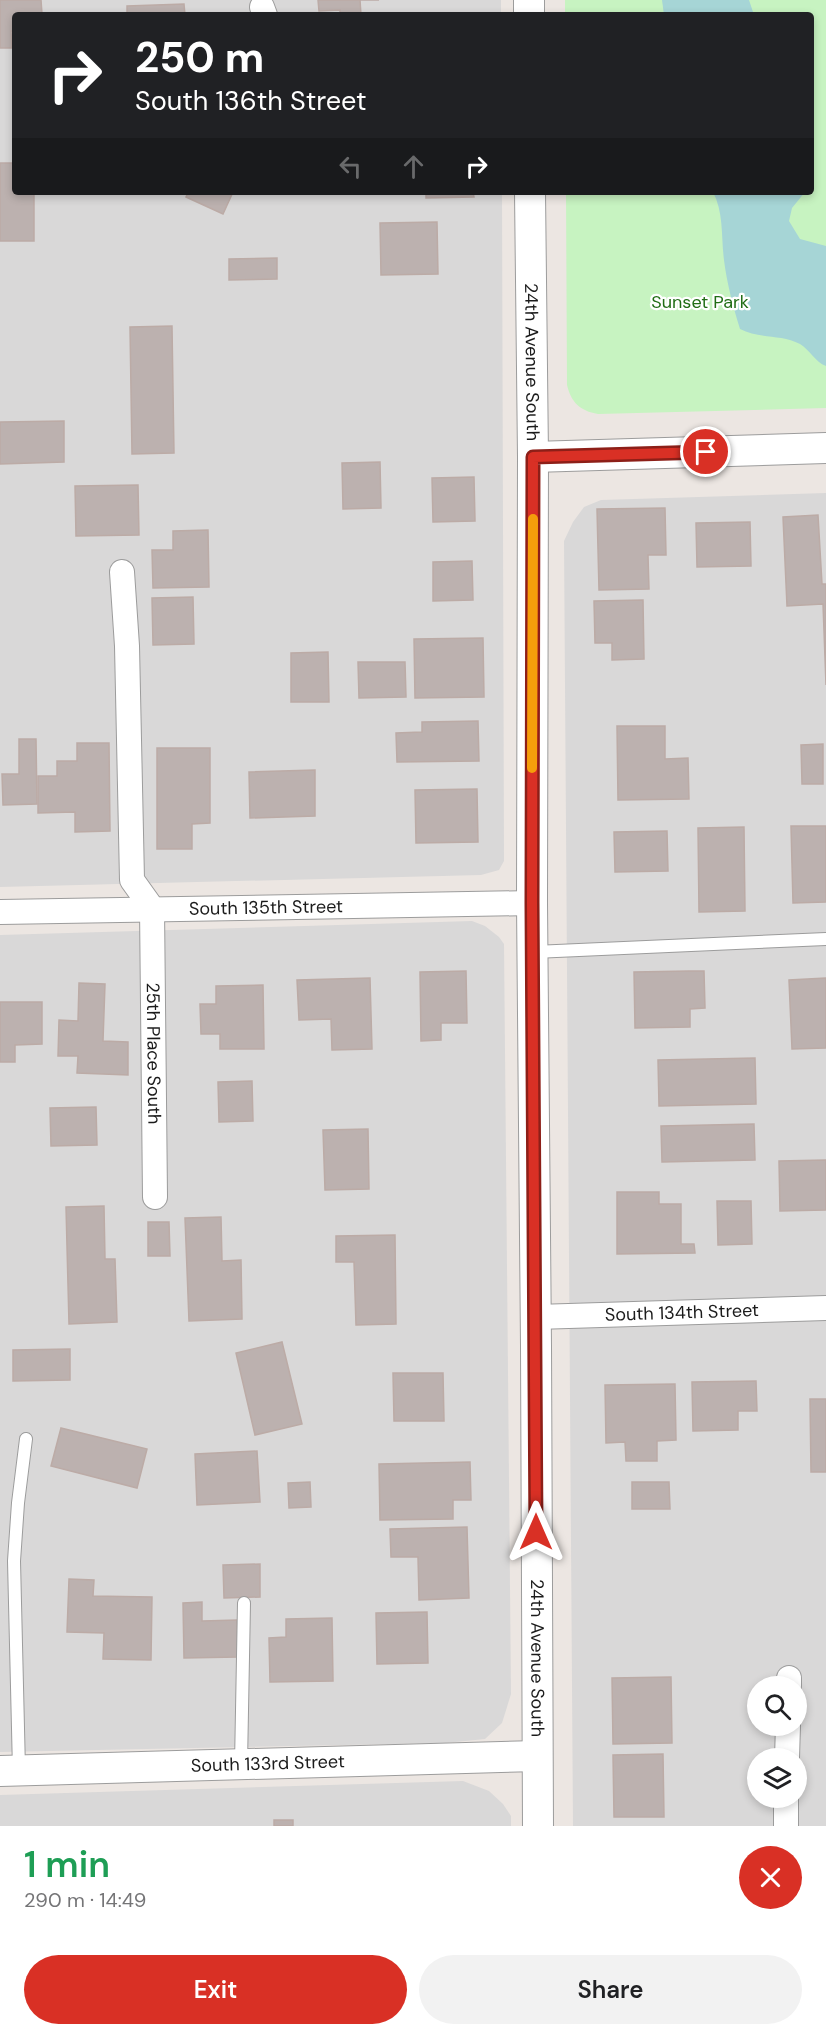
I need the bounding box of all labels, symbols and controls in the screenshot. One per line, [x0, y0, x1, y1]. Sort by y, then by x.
text: 250 m [135, 30, 264, 85]
icon: right [36, 36, 114, 114]
text: South 136th Street [135, 83, 367, 118]
icon: left [334, 150, 367, 183]
icon: ahead [397, 150, 430, 183]
icon: right [460, 150, 493, 183]
street label: 24th Avenue South [519, 283, 545, 441]
park label: Sunset Park [651, 290, 749, 314]
pin [680, 426, 731, 477]
icon: arrive [689, 435, 722, 468]
street label: South 135th Street [189, 894, 343, 921]
street label: 25th Place South [141, 982, 166, 1125]
street label: South 134th Street [605, 1298, 759, 1327]
position arrow [504, 1500, 568, 1564]
street label: 24th Avenue South [525, 1579, 550, 1737]
map controls [747, 1676, 807, 1808]
button: search [747, 1676, 807, 1736]
button: layers [747, 1748, 807, 1808]
street label: South 133rd Street [191, 1749, 345, 1778]
text: 1 min [24, 1841, 110, 1888]
button: close [739, 1846, 802, 1909]
text: 290 m · 14:49 [24, 1887, 146, 1913]
button: Exit [24, 1955, 407, 2024]
button: Share [419, 1955, 802, 2024]

